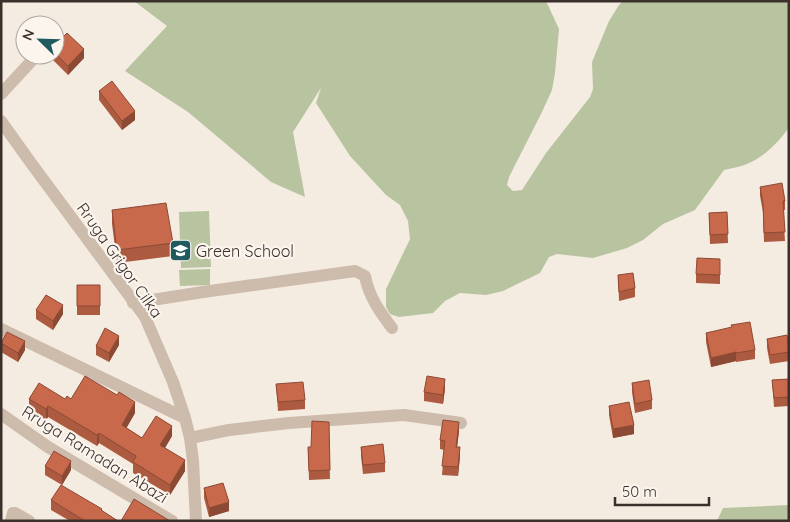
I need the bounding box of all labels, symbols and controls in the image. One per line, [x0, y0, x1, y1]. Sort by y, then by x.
north arrow [15, 15, 65, 65]
text: N [18, 27, 38, 43]
street label: Rruga Grigor Cilka [73, 199, 167, 321]
school or university icon: Green School [168, 239, 192, 263]
place label: Green School [196, 241, 294, 261]
street label: Rruga Ramadan Abazi [18, 401, 172, 507]
scale bar [615, 474, 709, 506]
text: 50 m [622, 482, 657, 501]

